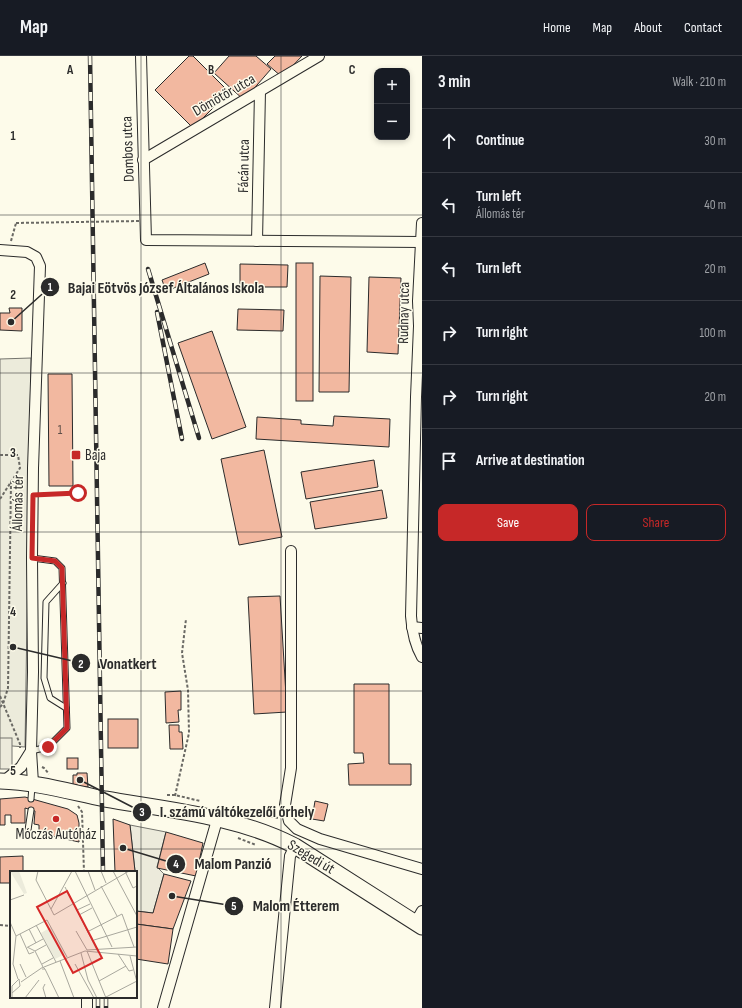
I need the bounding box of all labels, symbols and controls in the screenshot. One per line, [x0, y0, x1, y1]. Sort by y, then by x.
text: Map [20, 16, 48, 39]
text: Home [543, 19, 571, 36]
text: Map [593, 19, 612, 36]
text: About [634, 19, 662, 36]
text: Contact [684, 19, 722, 36]
text: A [66, 62, 74, 78]
text: B [208, 62, 214, 78]
text: C [349, 62, 356, 78]
map controls [374, 68, 410, 140]
button: + [374, 68, 410, 104]
street label: Dömötör utca [189, 69, 259, 121]
text: 3 min [438, 72, 471, 92]
text: Walk · 210 m [673, 74, 726, 90]
button: − [374, 104, 410, 140]
street label: Dombos utca [117, 116, 139, 182]
text: 1 [10, 128, 16, 144]
icon: ahead [438, 130, 460, 152]
text: Continue [476, 131, 525, 150]
text: 30 m [704, 133, 726, 149]
street label: Fácán utca [234, 139, 254, 193]
text: Turn left [476, 187, 521, 206]
icon: left [438, 194, 460, 216]
text: 40 m [704, 197, 726, 213]
text: Állomás tér [476, 206, 525, 222]
icon: left [438, 258, 460, 280]
text: Turn left [476, 259, 521, 278]
text: 20 m [704, 261, 726, 277]
callout: Bajai Eötvös József Általános Iskola [40, 273, 272, 301]
text: Bajai Eötvös József Általános Iskola [68, 279, 264, 298]
text: 1 [48, 280, 53, 295]
street label: Rudnay utca [394, 282, 414, 344]
text: 2 [10, 287, 16, 303]
icon: right [438, 322, 460, 344]
text: Turn right [476, 323, 528, 342]
text: 100 m [699, 325, 726, 341]
icon: right [438, 386, 460, 408]
text: Turn right [476, 387, 528, 406]
text: 20 m [704, 389, 726, 405]
house number: 1 [58, 422, 63, 438]
text: 3 [10, 445, 16, 461]
place label: Baja [85, 446, 106, 465]
marker: Baja [70, 449, 82, 461]
icon: arrive [438, 450, 460, 472]
text: Arrive at destination [476, 451, 585, 470]
street label: Állomás tér [8, 474, 28, 532]
route start [69, 484, 87, 502]
button: Save [438, 504, 578, 541]
button: Share [586, 504, 726, 541]
text: 4 [10, 604, 16, 620]
callout: Vonatkert [71, 649, 164, 677]
text: Vonatkert [100, 655, 156, 674]
text: 2 [78, 657, 84, 672]
route end [39, 738, 57, 756]
text: 5 [10, 763, 16, 779]
callout: I. számú váltókezelői őrhely [132, 798, 323, 826]
text: I. számú váltókezelői őrhely [160, 803, 315, 822]
text: 3 [139, 805, 145, 820]
marker: Móczás Autóház [51, 814, 61, 824]
place label: Móczás Autóház [16, 825, 97, 844]
street label: Szegedi út [284, 836, 338, 879]
callout: Malom Panzió [166, 850, 279, 878]
text: Malom Panzió [194, 855, 272, 874]
text: 4 [173, 857, 179, 872]
inset map [10, 871, 137, 998]
callout: Malom Étterem [224, 892, 347, 920]
text: Malom Étterem [253, 897, 339, 916]
text: 5 [231, 899, 237, 914]

